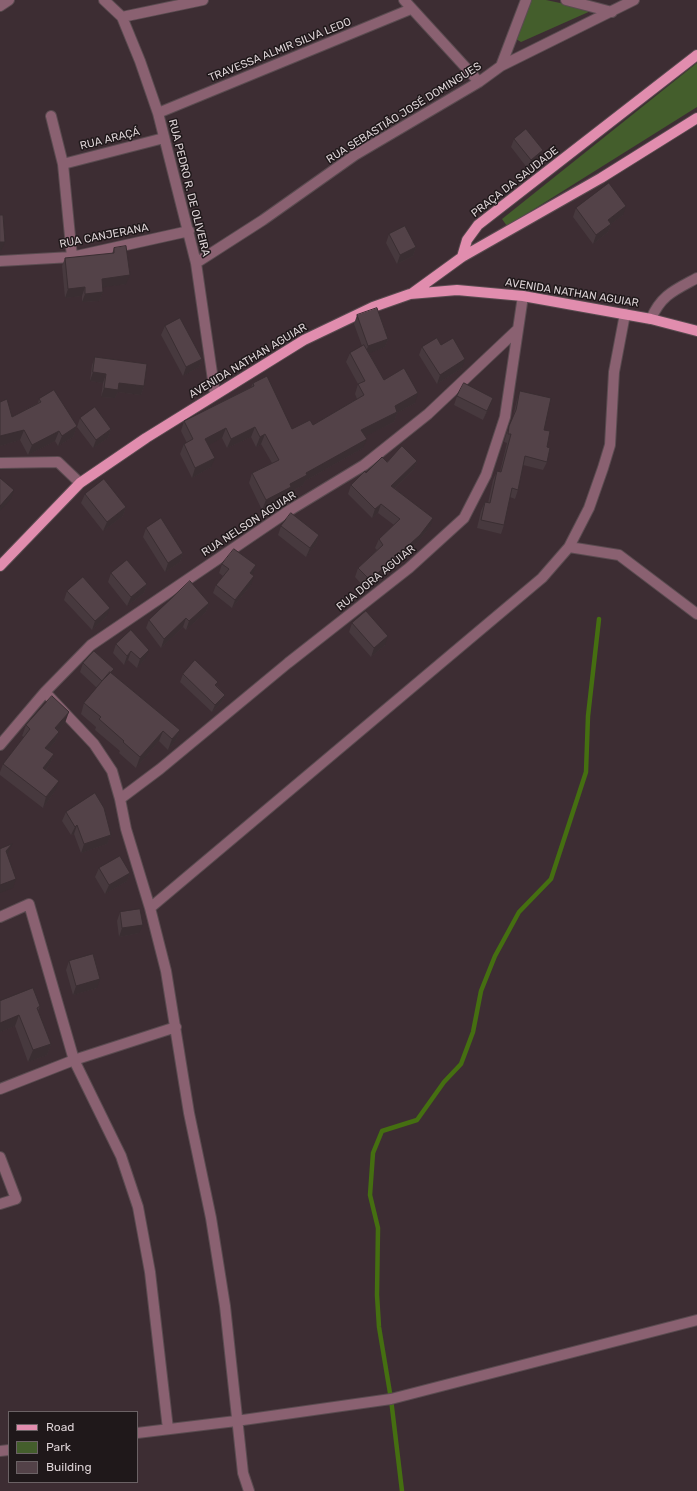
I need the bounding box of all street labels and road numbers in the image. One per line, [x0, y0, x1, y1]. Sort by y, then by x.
street label: TRAVESSA ALMIR SILVA LEDO [207, 15, 353, 85]
street label: RUA SEBASTIÃO JOSÉ DOMINGUES [324, 60, 484, 166]
street label: RUA PEDRO R. DE OLIVEIRA [166, 118, 212, 258]
street label: RUA ARAÇÁ [79, 125, 141, 153]
street label: PRAÇA DA SAUDADE [469, 144, 561, 220]
street label: RUA CANJERANA [58, 221, 150, 251]
street label: AVENIDA NATHAN AGUIAR [504, 276, 640, 310]
street label: AVENIDA NATHAN AGUIAR [187, 321, 309, 401]
street label: RUA NELSON AGUIAR [199, 489, 299, 559]
street label: RUA DORA AGUIAR [334, 542, 418, 614]

